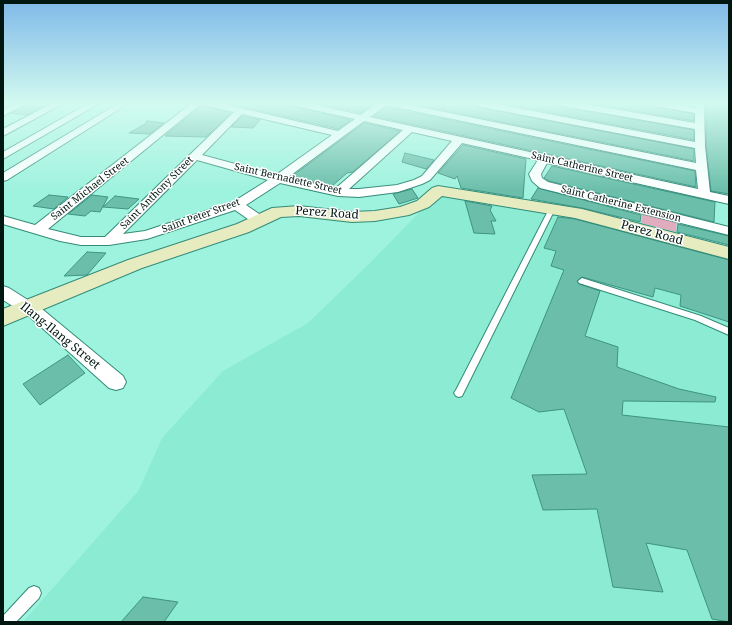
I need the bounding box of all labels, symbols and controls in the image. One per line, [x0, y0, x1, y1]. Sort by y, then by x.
street label: Saint Catherine Street [530, 149, 634, 185]
street label: Saint Anthony Street [118, 154, 196, 232]
street label: Saint Michael Street [49, 155, 131, 223]
street label: Saint Bernadette Street [233, 161, 343, 197]
street label: Saint Catherine Extension [560, 183, 682, 225]
street label: Saint Peter Street [160, 196, 242, 236]
street label: Perez Road [295, 204, 359, 222]
street label: Perez Road [619, 218, 685, 248]
street label: Ilang-Ilang Street [17, 299, 103, 373]

